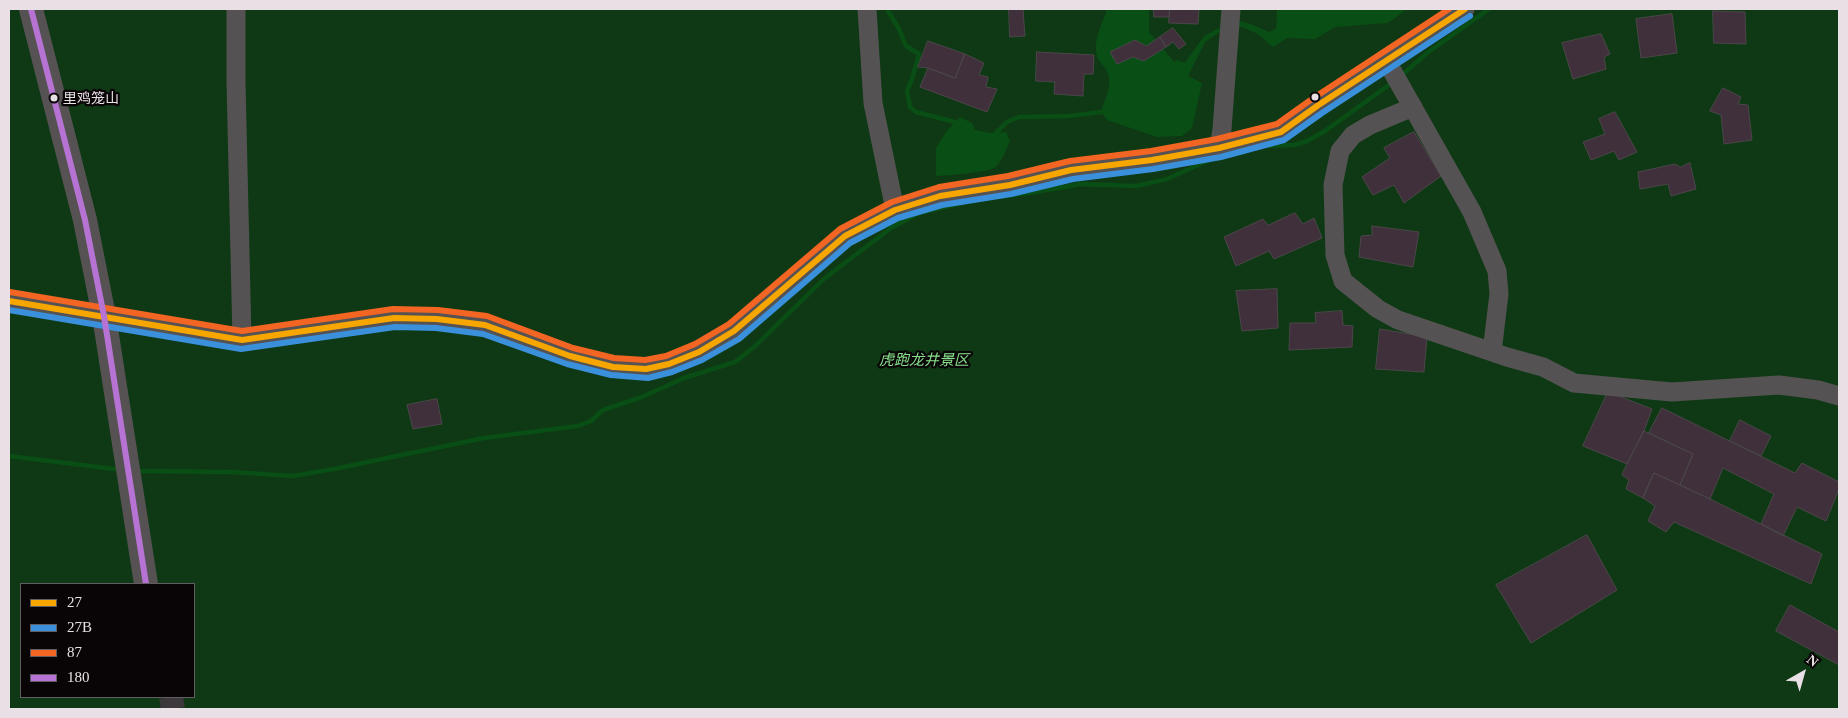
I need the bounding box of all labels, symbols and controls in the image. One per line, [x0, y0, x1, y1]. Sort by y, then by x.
place label: 里鸡笼山 [63, 90, 119, 106]
unlabelled marker [1310, 92, 1320, 102]
marker: 里鸡笼山 [49, 93, 59, 103]
park label: 虎跑龙井景区 [879, 350, 969, 368]
legend [20, 583, 195, 698]
text: 27 [67, 594, 82, 610]
text: 27B [67, 619, 92, 635]
text: 87 [67, 644, 82, 660]
north arrow [1778, 648, 1828, 698]
text: N [1804, 652, 1821, 670]
text: 180 [67, 669, 90, 685]

